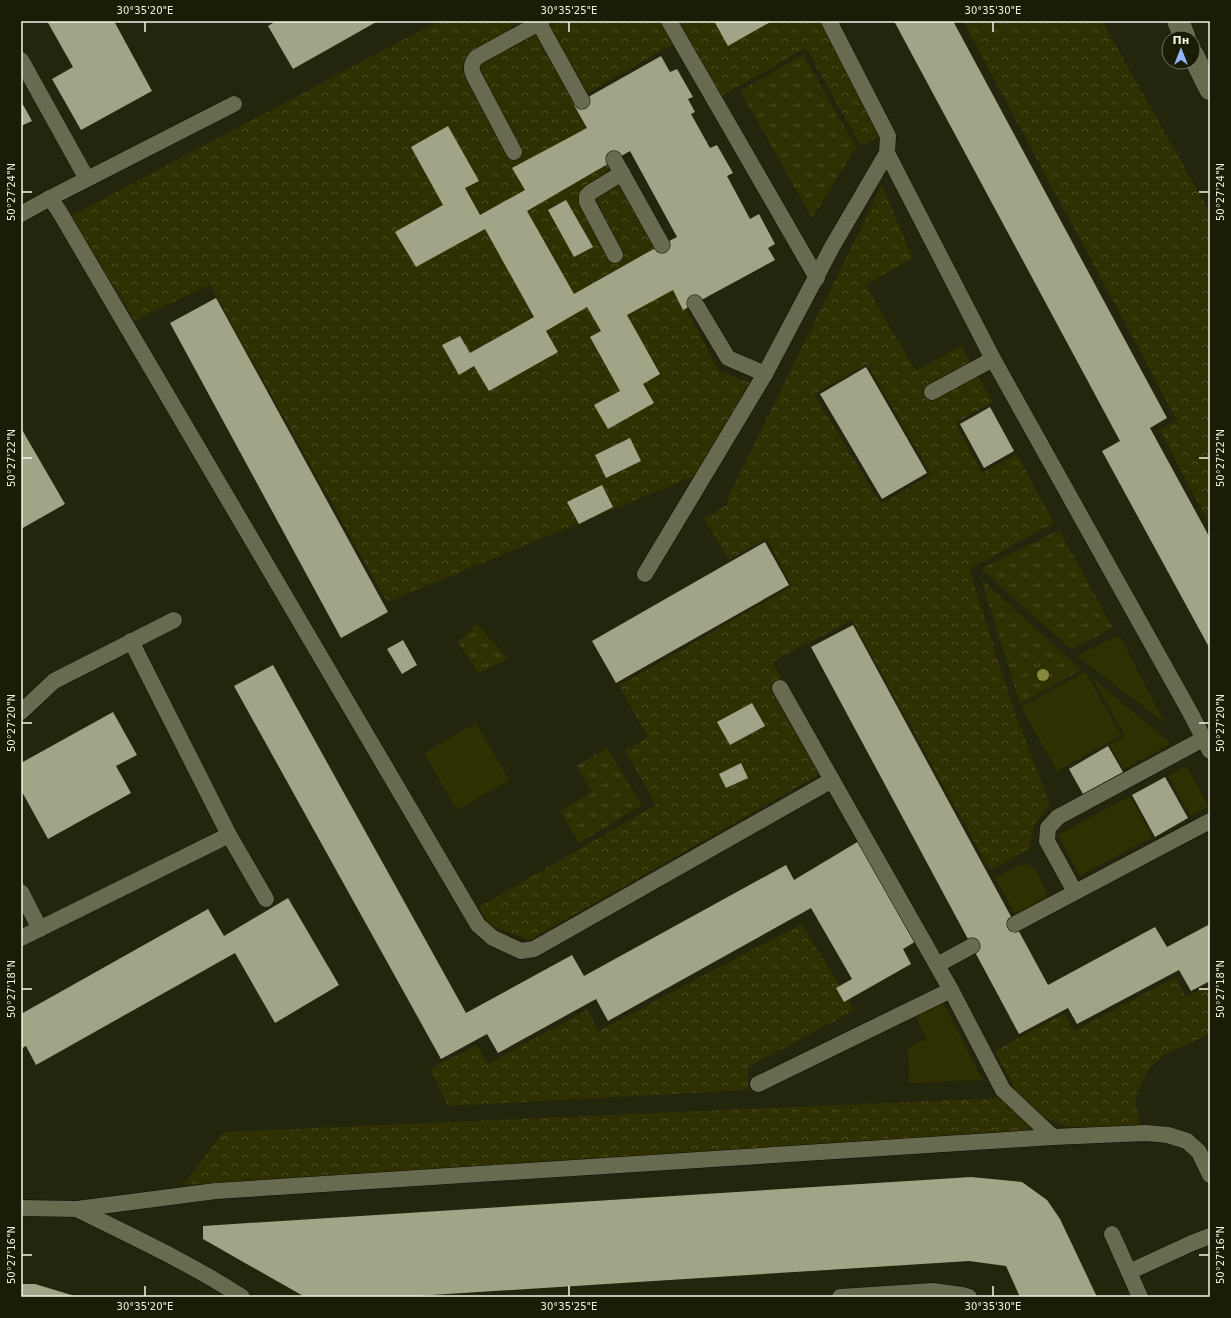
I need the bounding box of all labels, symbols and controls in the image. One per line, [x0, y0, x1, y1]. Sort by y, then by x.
text: 30°35'20"E [117, 5, 173, 16]
text: 30°35'25"E [541, 5, 597, 16]
text: 30°35'30"E [965, 5, 1021, 16]
north arrow [1161, 30, 1201, 70]
text: Пн [1173, 34, 1189, 47]
text: 50°27'24"N [6, 163, 17, 221]
text: 50°27'24"N [1215, 163, 1226, 221]
text: 50°27'22"N [6, 429, 17, 487]
text: 50°27'22"N [1215, 429, 1226, 487]
text: 50°27'20"N [6, 694, 17, 752]
text: 50°27'20"N [1215, 694, 1226, 752]
text: 50°27'18"N [6, 960, 17, 1018]
text: 50°27'18"N [1215, 960, 1226, 1018]
text: 50°27'16"N [6, 1226, 17, 1284]
text: 50°27'16"N [1215, 1226, 1226, 1284]
text: 30°35'20"E [117, 1301, 173, 1312]
text: 30°35'25"E [541, 1301, 597, 1312]
text: 30°35'30"E [965, 1301, 1021, 1312]

